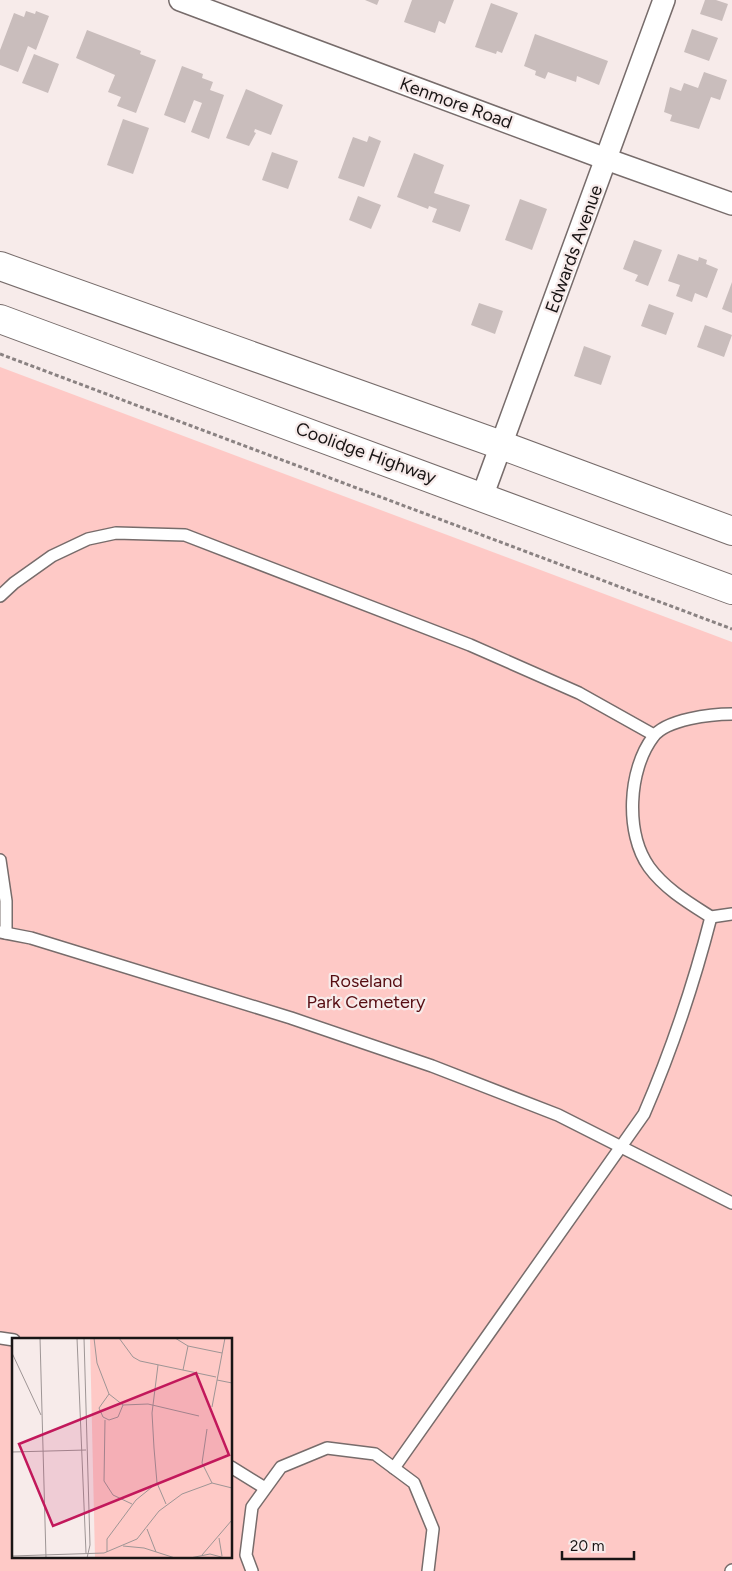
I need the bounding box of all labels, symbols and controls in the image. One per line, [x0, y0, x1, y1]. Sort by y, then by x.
street label: Kenmore Road [397, 72, 515, 134]
street label: Edwards Avenue [541, 182, 607, 316]
street label: Coolidge Highway [293, 417, 440, 489]
park label: Roseland Park Cemetery [307, 970, 426, 1013]
inset map [12, 1338, 232, 1558]
scale bar [562, 1528, 634, 1560]
text: 20 m [570, 1537, 604, 1555]

